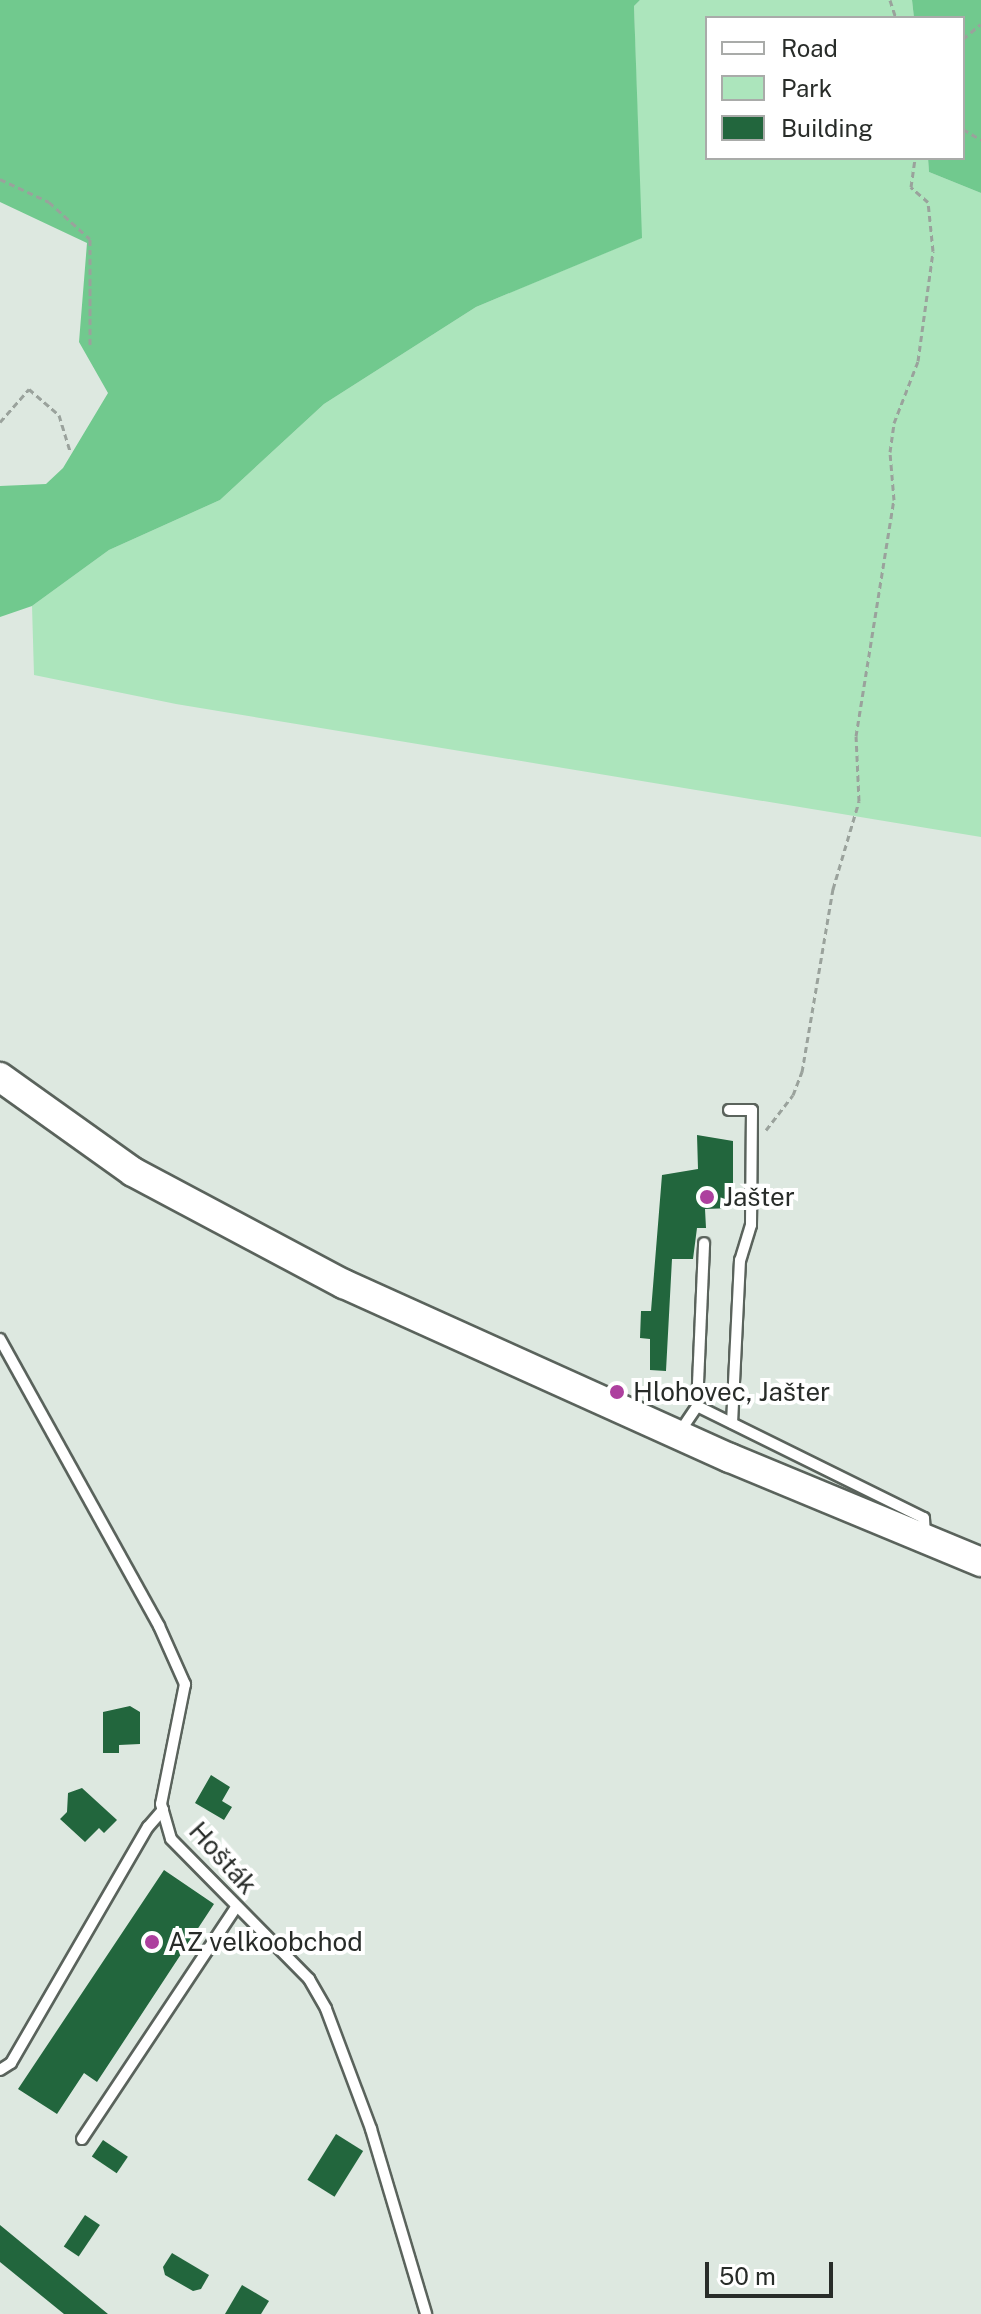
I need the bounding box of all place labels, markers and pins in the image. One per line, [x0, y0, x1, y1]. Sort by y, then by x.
place label: Jašter [723, 1181, 795, 1213]
marker: Jašter [698, 1188, 716, 1206]
place label: Hlohovec, Jašter [633, 1376, 830, 1408]
marker: Hlohovec, Jašter [608, 1383, 626, 1401]
place label: AZ velkoobchod [168, 1926, 363, 1958]
marker: AZ velkoobchod [143, 1933, 161, 1951]

